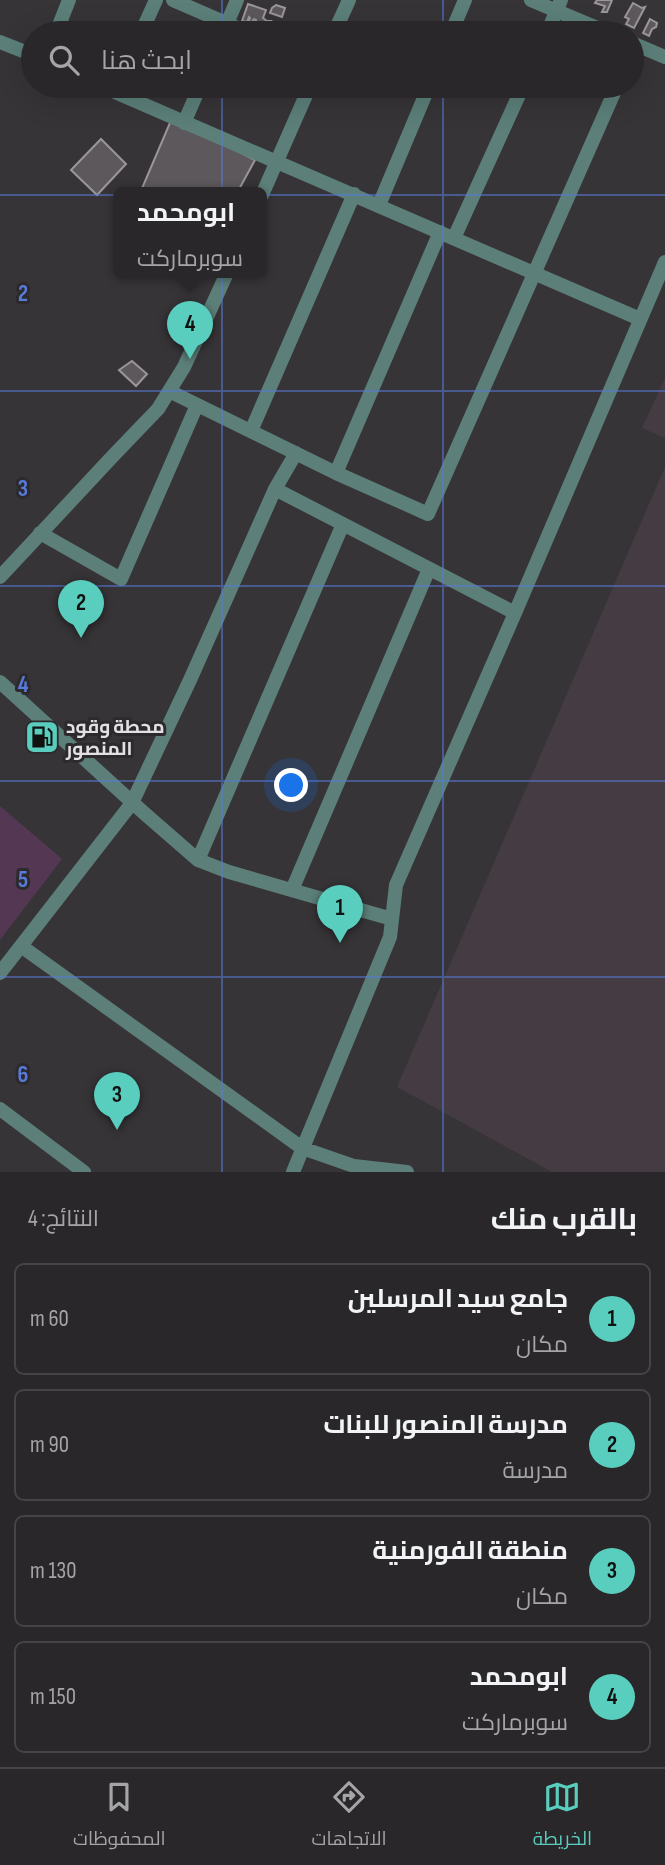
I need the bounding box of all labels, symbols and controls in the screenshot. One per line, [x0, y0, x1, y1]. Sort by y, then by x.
search box [21, 21, 644, 98]
icon: search [45, 41, 83, 79]
text: ابحث هنا [101, 46, 192, 77]
popup [113, 187, 267, 278]
text: ابومحمد [137, 198, 235, 229]
text: سوبرماركت [137, 245, 243, 273]
text: 2 [18, 280, 28, 308]
pin: 4 [167, 301, 213, 359]
text: 3 [18, 475, 28, 503]
pin: 2 [58, 580, 104, 638]
text: 4 [18, 671, 29, 699]
place label: محطة وقود المنصور [65, 716, 165, 761]
fuel station icon: محطة وقود المنصور [23, 718, 61, 756]
your location [274, 768, 308, 802]
text: 5 [18, 866, 28, 894]
pin: 1 [317, 885, 363, 943]
text: 6 [18, 1061, 28, 1089]
pin: 3 [94, 1072, 140, 1130]
text: بالقرب منك [491, 1202, 637, 1238]
text: النتائج: 4 [28, 1205, 99, 1233]
text: جامع سيد المرسلين [348, 1284, 568, 1315]
text: 60 m [30, 1305, 69, 1333]
text: 1 [607, 1305, 617, 1333]
text: مكان [516, 1331, 568, 1359]
text: مدرسة المنصور للبنات [324, 1410, 568, 1441]
text: 90 m [30, 1431, 69, 1459]
text: 2 [607, 1431, 617, 1459]
text: مدرسة [503, 1457, 568, 1485]
text: منطقة الفورمنية [372, 1536, 568, 1567]
text: 130 m [30, 1557, 76, 1585]
text: 3 [607, 1557, 617, 1585]
text: مكان [516, 1583, 568, 1611]
text: ابومحمد [470, 1662, 568, 1693]
text: 150 m [30, 1683, 76, 1711]
text: 4 [607, 1683, 617, 1711]
text: سوبرماركت [462, 1709, 568, 1737]
tab: المحفوظات [73, 1778, 166, 1856]
tab: الاتجاهات [311, 1778, 387, 1856]
tab: الخريطة [533, 1778, 592, 1856]

